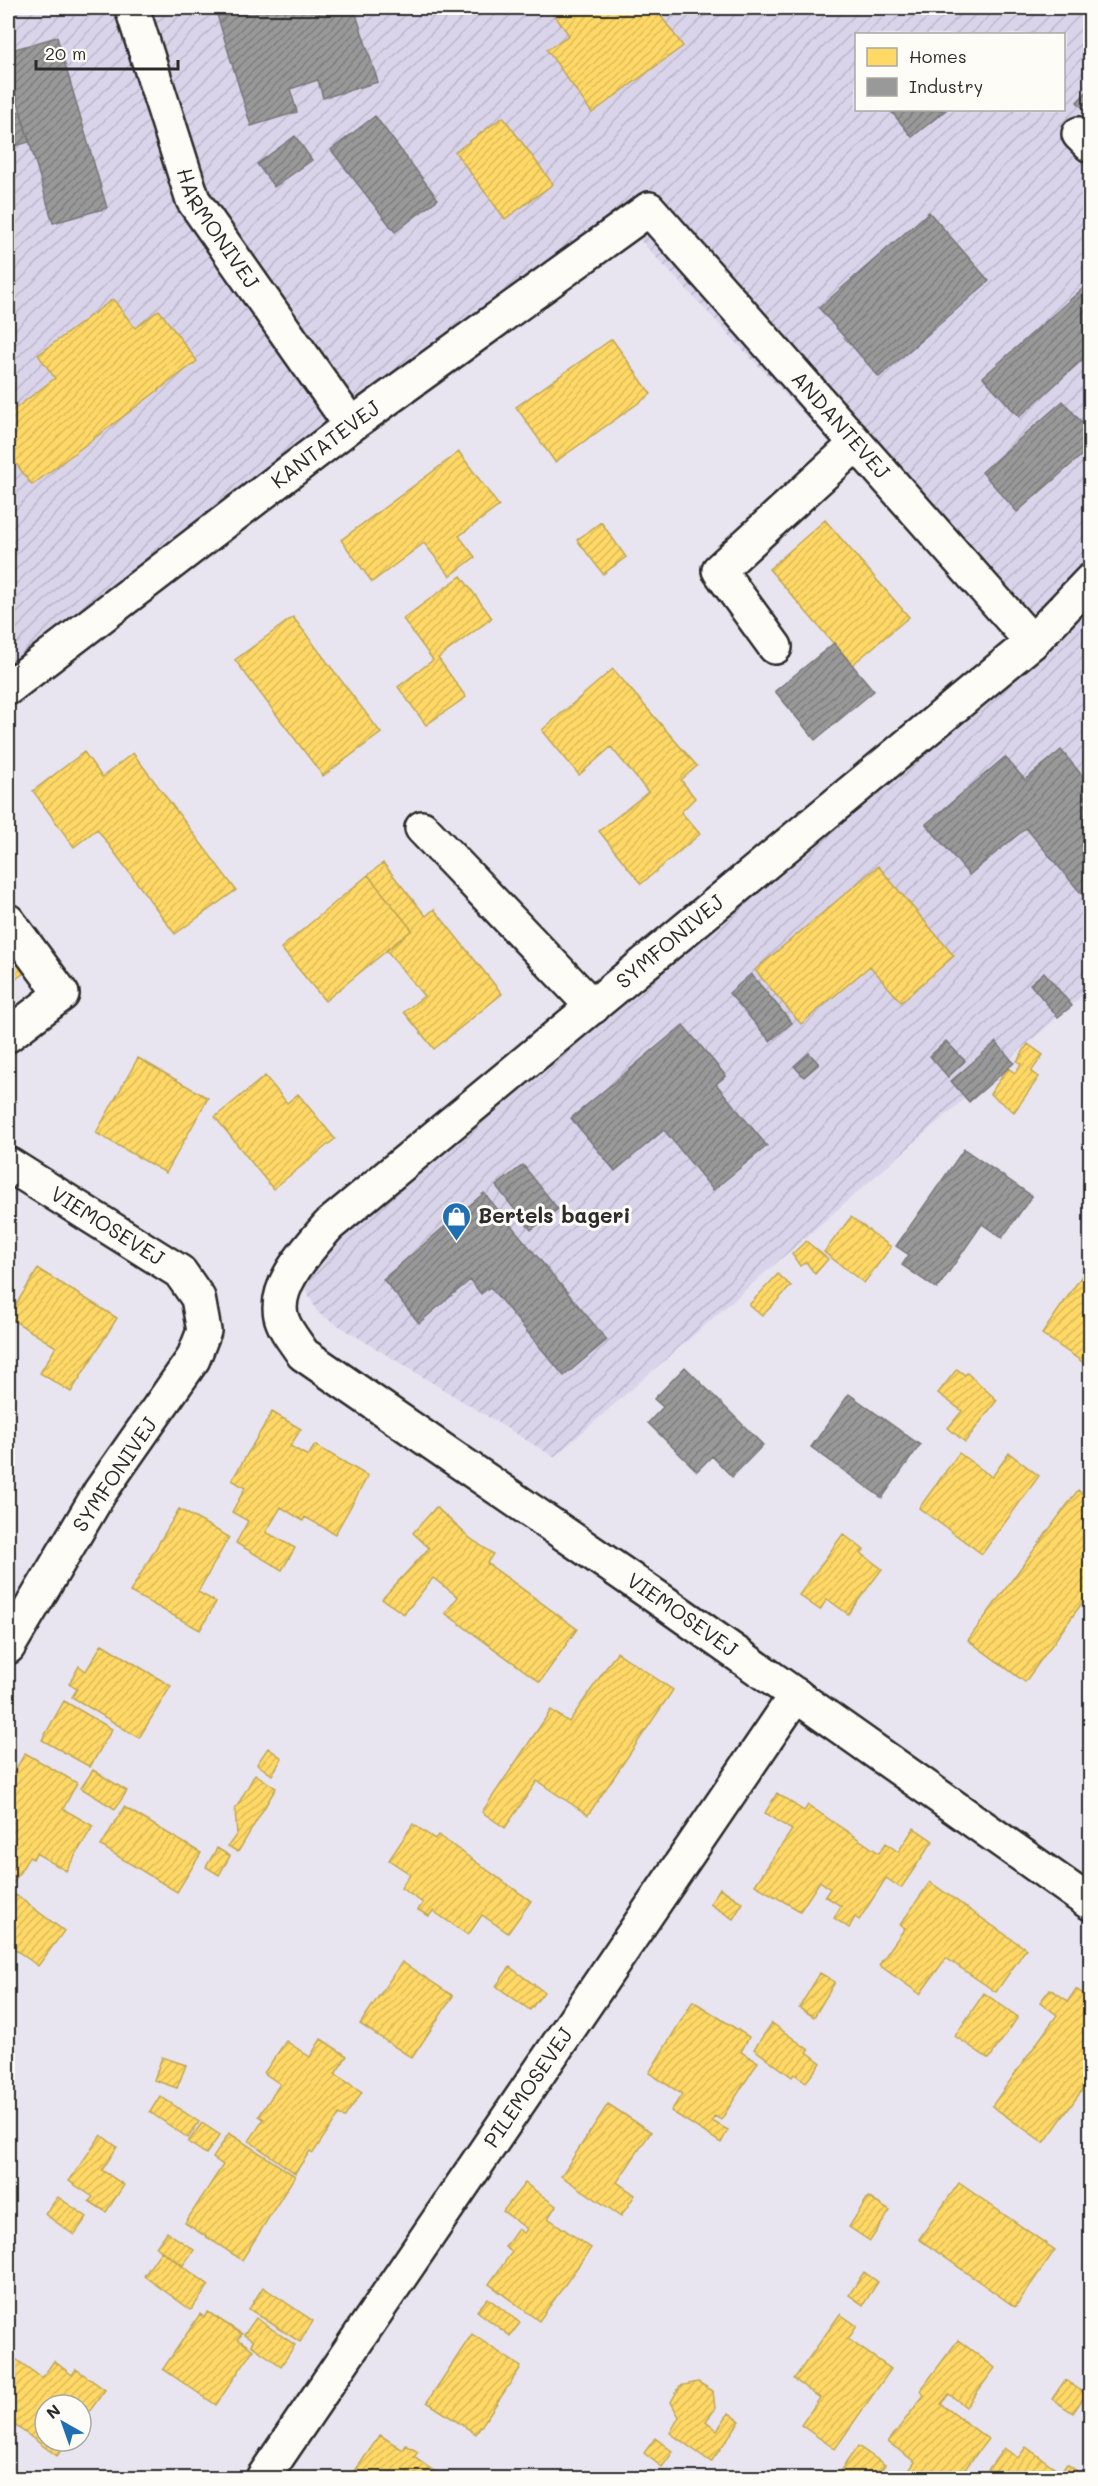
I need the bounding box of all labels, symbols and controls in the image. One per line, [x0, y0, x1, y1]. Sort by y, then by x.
scale bar [36, 33, 178, 71]
legend [855, 33, 1065, 111]
text: 20 m [45, 41, 86, 65]
text: Homes [909, 44, 967, 68]
text: Industry [909, 74, 983, 98]
street label: HARMONIVEJ [172, 164, 266, 294]
street label: ANDANTEVEJ [786, 365, 897, 484]
street label: KANTATEVEJ [265, 393, 385, 494]
street label: SYMFONIVEJ [610, 888, 729, 994]
street label: VIEMOSEVEJ [46, 1179, 170, 1271]
shop icon: Bertels bageri [441, 1200, 473, 1242]
place label: Bertels bageri [478, 1201, 631, 1228]
street label: SYMFONIVEJ [66, 1411, 162, 1537]
street label: VIEMOSEVEJ [622, 1566, 744, 1662]
street label: PILEMOSEVEJ [477, 2021, 578, 2152]
north arrow [33, 2393, 93, 2453]
text: N [42, 2399, 64, 2423]

